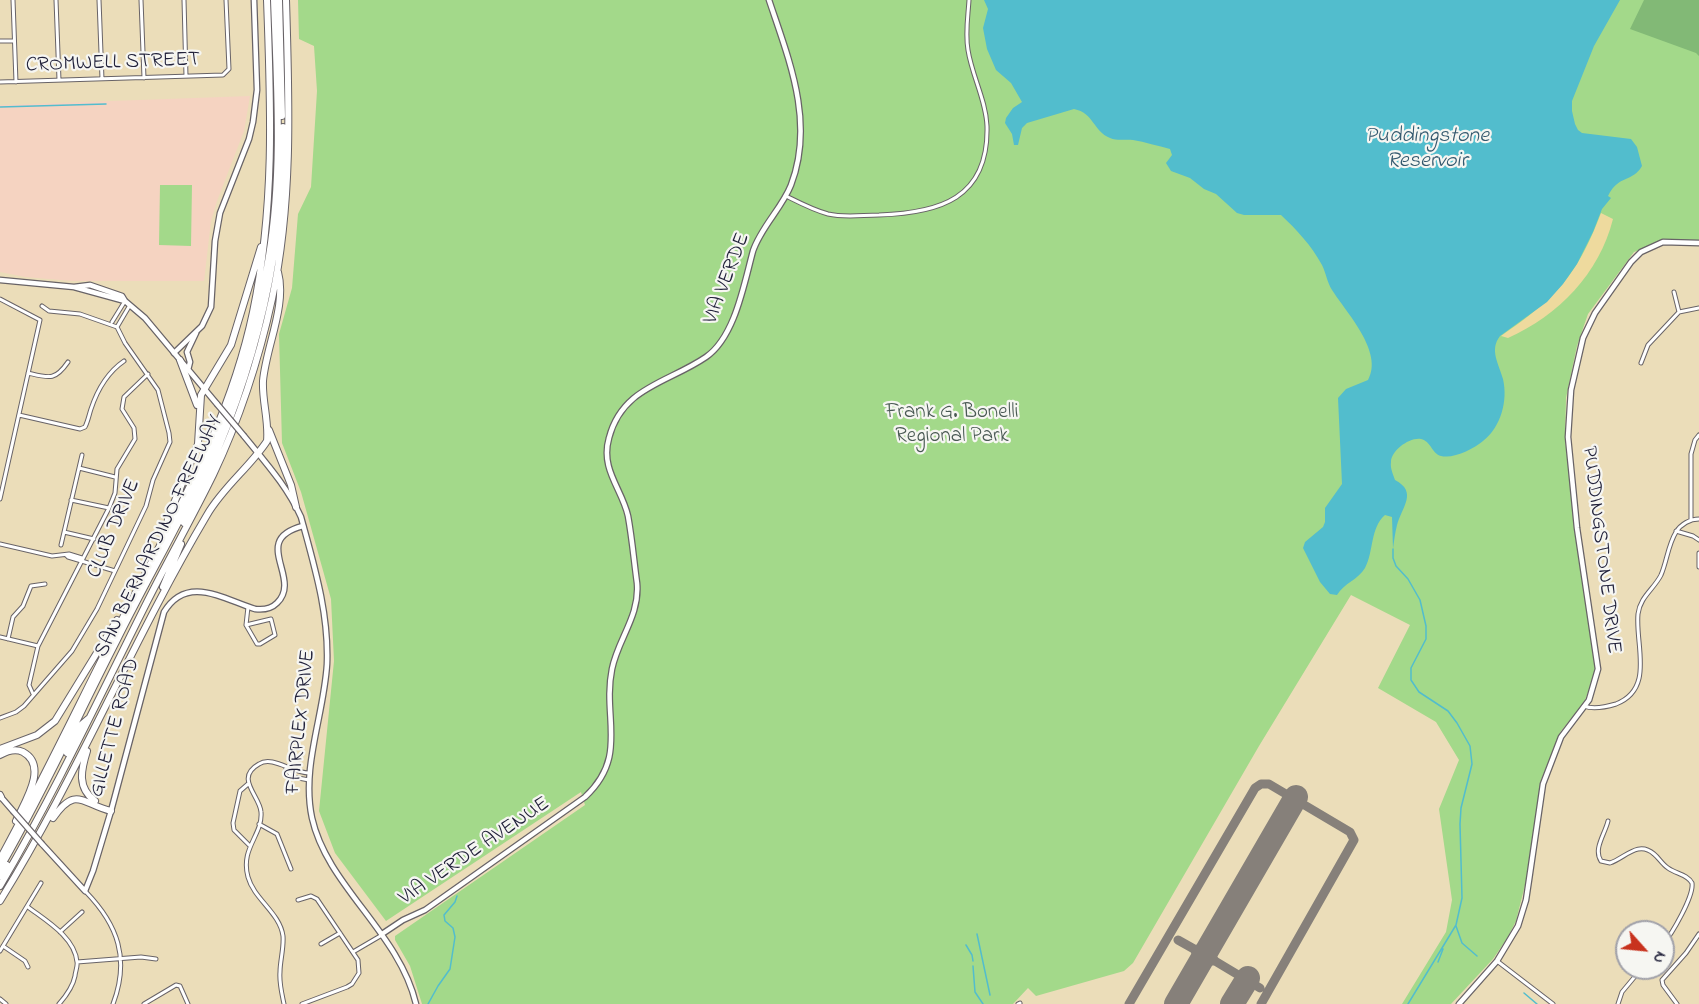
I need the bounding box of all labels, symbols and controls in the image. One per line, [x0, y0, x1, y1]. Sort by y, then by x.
street label: CROMWELL STREET [25, 48, 201, 80]
water label: Puddingstone Reservoir [1365, 124, 1489, 176]
street label: VIA VERDE [699, 230, 757, 328]
park label: Frank G. Bonelli Regional Park [886, 401, 1018, 451]
street label: SAN BERNARDINO FREEWAY [90, 412, 230, 662]
street label: PUDDINGSTONE DRIVE [1575, 445, 1625, 655]
street label: CLUB DRIVE [83, 476, 147, 582]
street label: FAIRPLEX DRIVE [282, 649, 322, 795]
street label: GILLETTE ROAD [85, 656, 147, 800]
street label: VIA VERDE AVENUE [395, 792, 555, 912]
north arrow [1615, 920, 1675, 980]
text: N [1646, 947, 1672, 968]

